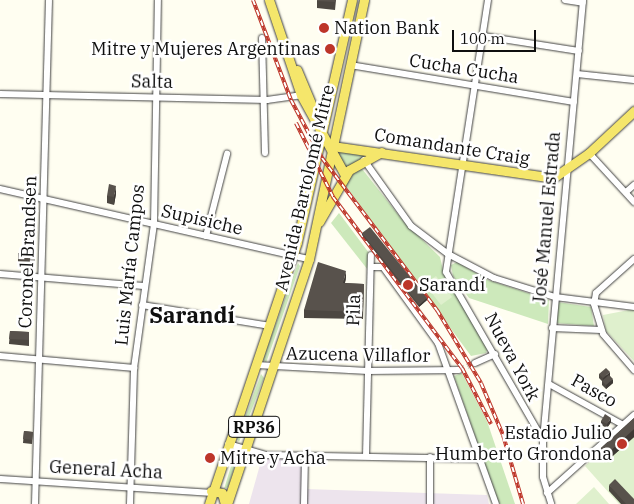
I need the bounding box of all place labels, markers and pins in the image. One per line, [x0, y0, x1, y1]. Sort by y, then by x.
place label: Nation Bank [334, 17, 439, 39]
marker: Nation Bank [318, 22, 330, 34]
place label: Mitre y Mujeres Argentinas [91, 38, 320, 60]
marker: Mitre y Mujeres Argentinas [324, 43, 336, 55]
place label: Sarandí [419, 274, 485, 296]
marker: Sarandí [401, 278, 415, 292]
place label: Estadio Julio Humberto Grondona [435, 423, 612, 466]
marker: Estadio Julio Humberto Grondona [616, 438, 628, 450]
place label: Mitre y Acha [220, 447, 326, 469]
marker: Mitre y Acha [204, 452, 216, 464]

